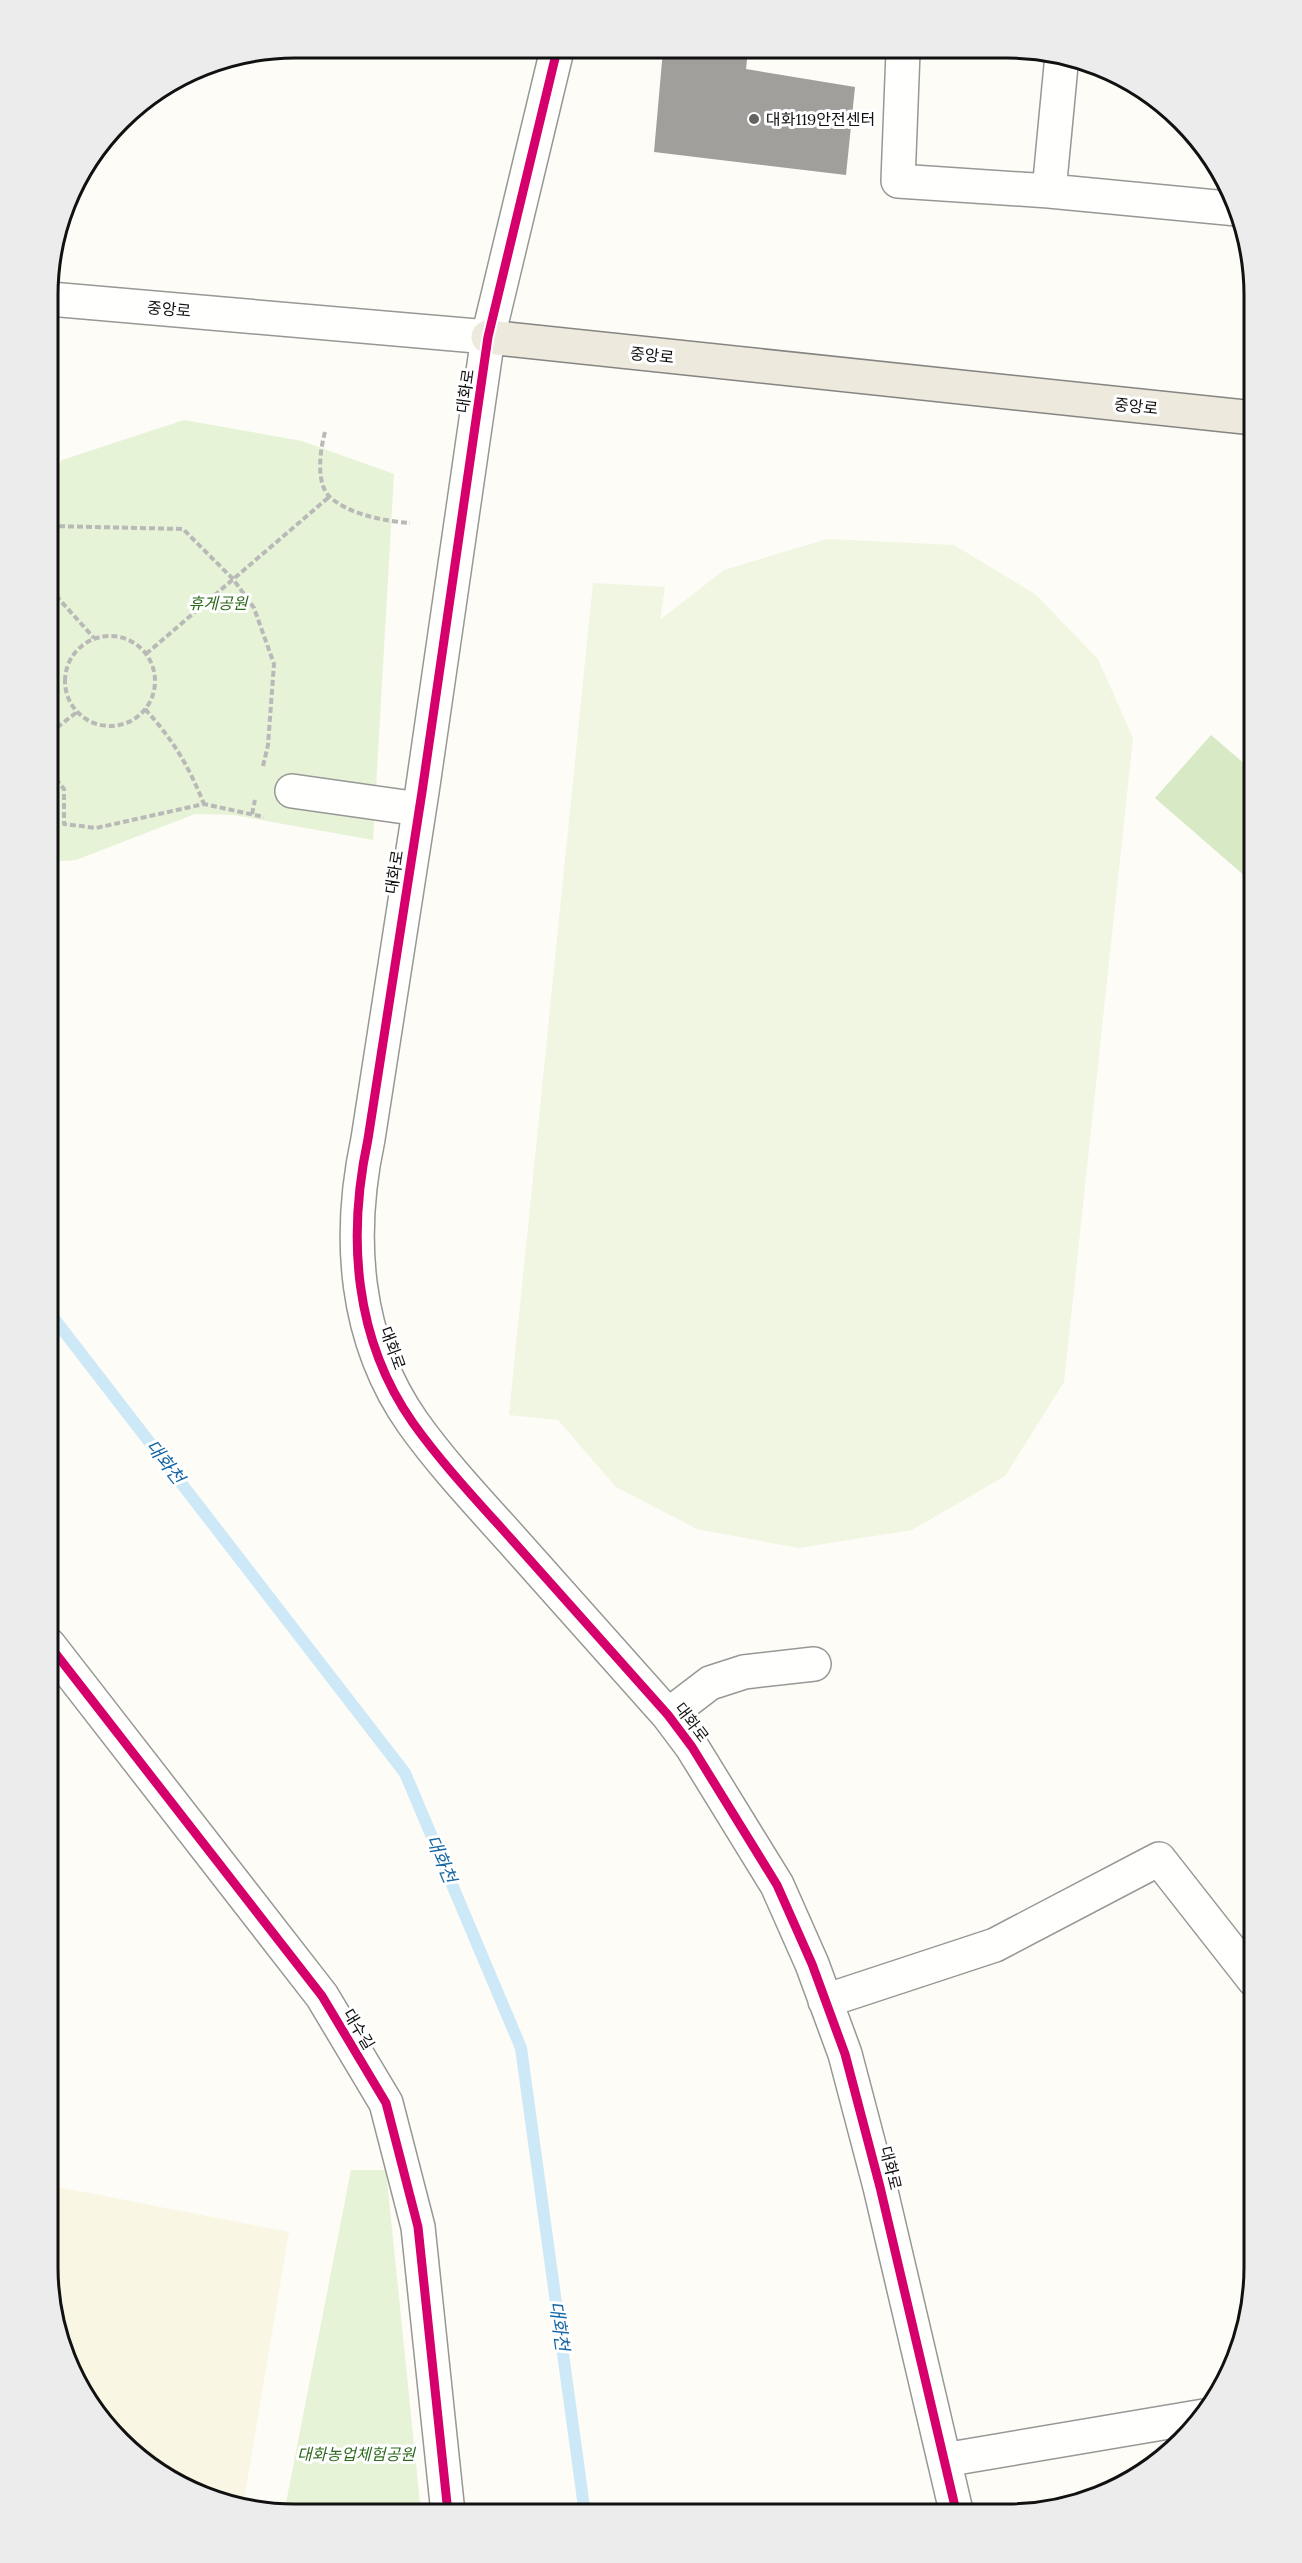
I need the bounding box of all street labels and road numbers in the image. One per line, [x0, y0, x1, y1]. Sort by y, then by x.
street label: 중앙로 [146, 297, 192, 321]
street label: 중앙로 [629, 343, 675, 367]
street label: 대화로 [452, 367, 478, 414]
street label: 중앙로 [1113, 394, 1159, 418]
street label: 대화로 [381, 848, 407, 895]
street label: 대화로 [376, 1324, 410, 1372]
street label: 대화로 [671, 1698, 713, 1746]
street label: 대수길 [339, 2005, 379, 2053]
street label: 대화로 [876, 2144, 906, 2192]

